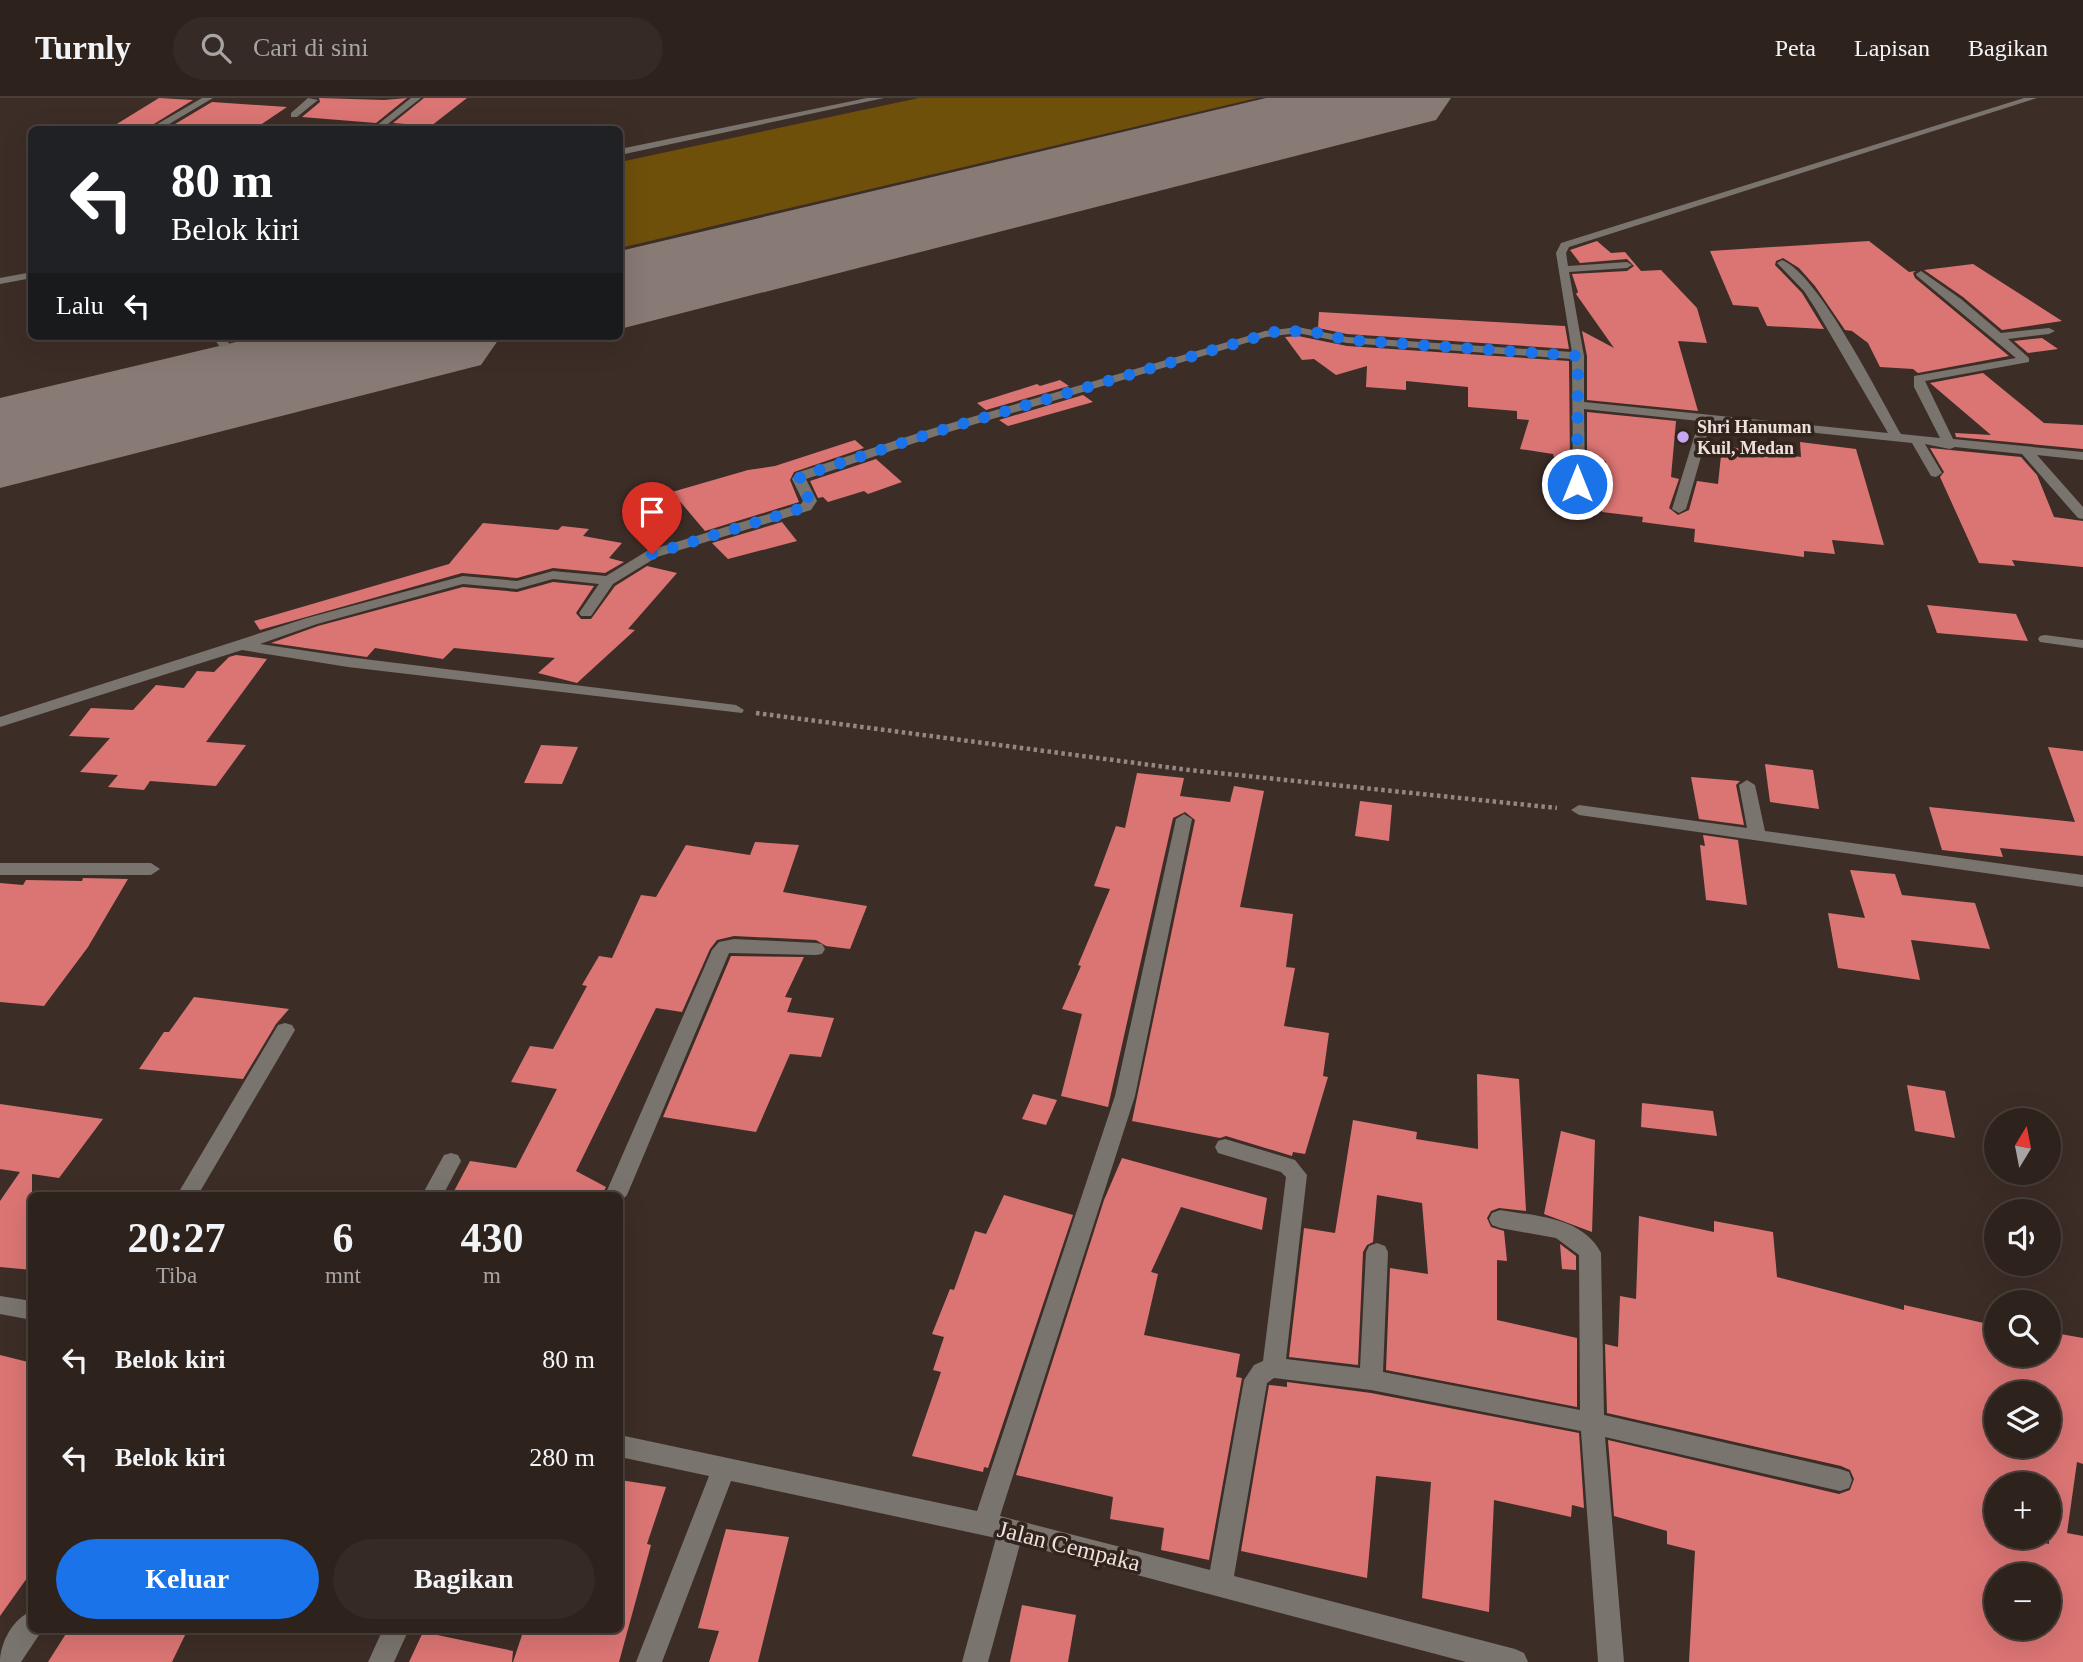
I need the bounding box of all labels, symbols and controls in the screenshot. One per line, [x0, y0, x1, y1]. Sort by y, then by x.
search box [173, 17, 663, 80]
icon: search [197, 29, 235, 67]
text: Turnly [35, 30, 131, 66]
text: Cari di sini [253, 33, 369, 62]
text: Peta [1775, 35, 1816, 61]
text: Lapisan [1854, 35, 1930, 61]
text: Bagikan [1968, 35, 2048, 61]
text: 80 m [171, 153, 273, 208]
icon: left [56, 154, 147, 245]
text: Belok kiri [171, 211, 300, 247]
icon: left [118, 287, 156, 325]
text: Lalu [56, 291, 104, 320]
place label: Shri Hanuman Kuil, Medan [1697, 417, 1812, 458]
marker: Shri Hanuman Kuil, Medan [1675, 429, 1691, 445]
position arrow [1540, 447, 1614, 521]
pin [622, 482, 682, 554]
icon: arrive [633, 493, 671, 531]
north arrow [1984, 1108, 2062, 1185]
map controls [1984, 1108, 2061, 1640]
button: sound [1984, 1199, 2061, 1276]
text: 20:27 [128, 1215, 226, 1261]
text: 6 [332, 1215, 353, 1261]
text: 430 [460, 1215, 523, 1261]
text: Tiba [156, 1263, 197, 1288]
text: mnt [325, 1263, 361, 1288]
text: m [483, 1263, 501, 1288]
button: search [1984, 1290, 2061, 1367]
icon: left [56, 1341, 94, 1379]
text: Belok kiri [115, 1345, 226, 1374]
text: 80 m [542, 1345, 595, 1374]
button: layers [1984, 1381, 2061, 1458]
icon: left [56, 1439, 94, 1477]
text: Belok kiri [115, 1443, 226, 1472]
text: 280 m [529, 1443, 595, 1472]
button: + [1984, 1472, 2061, 1549]
street label: Jalan Cempaka [995, 1516, 1143, 1576]
button: Keluar [56, 1539, 319, 1619]
button: Bagikan [333, 1539, 595, 1619]
button: − [1984, 1563, 2061, 1640]

